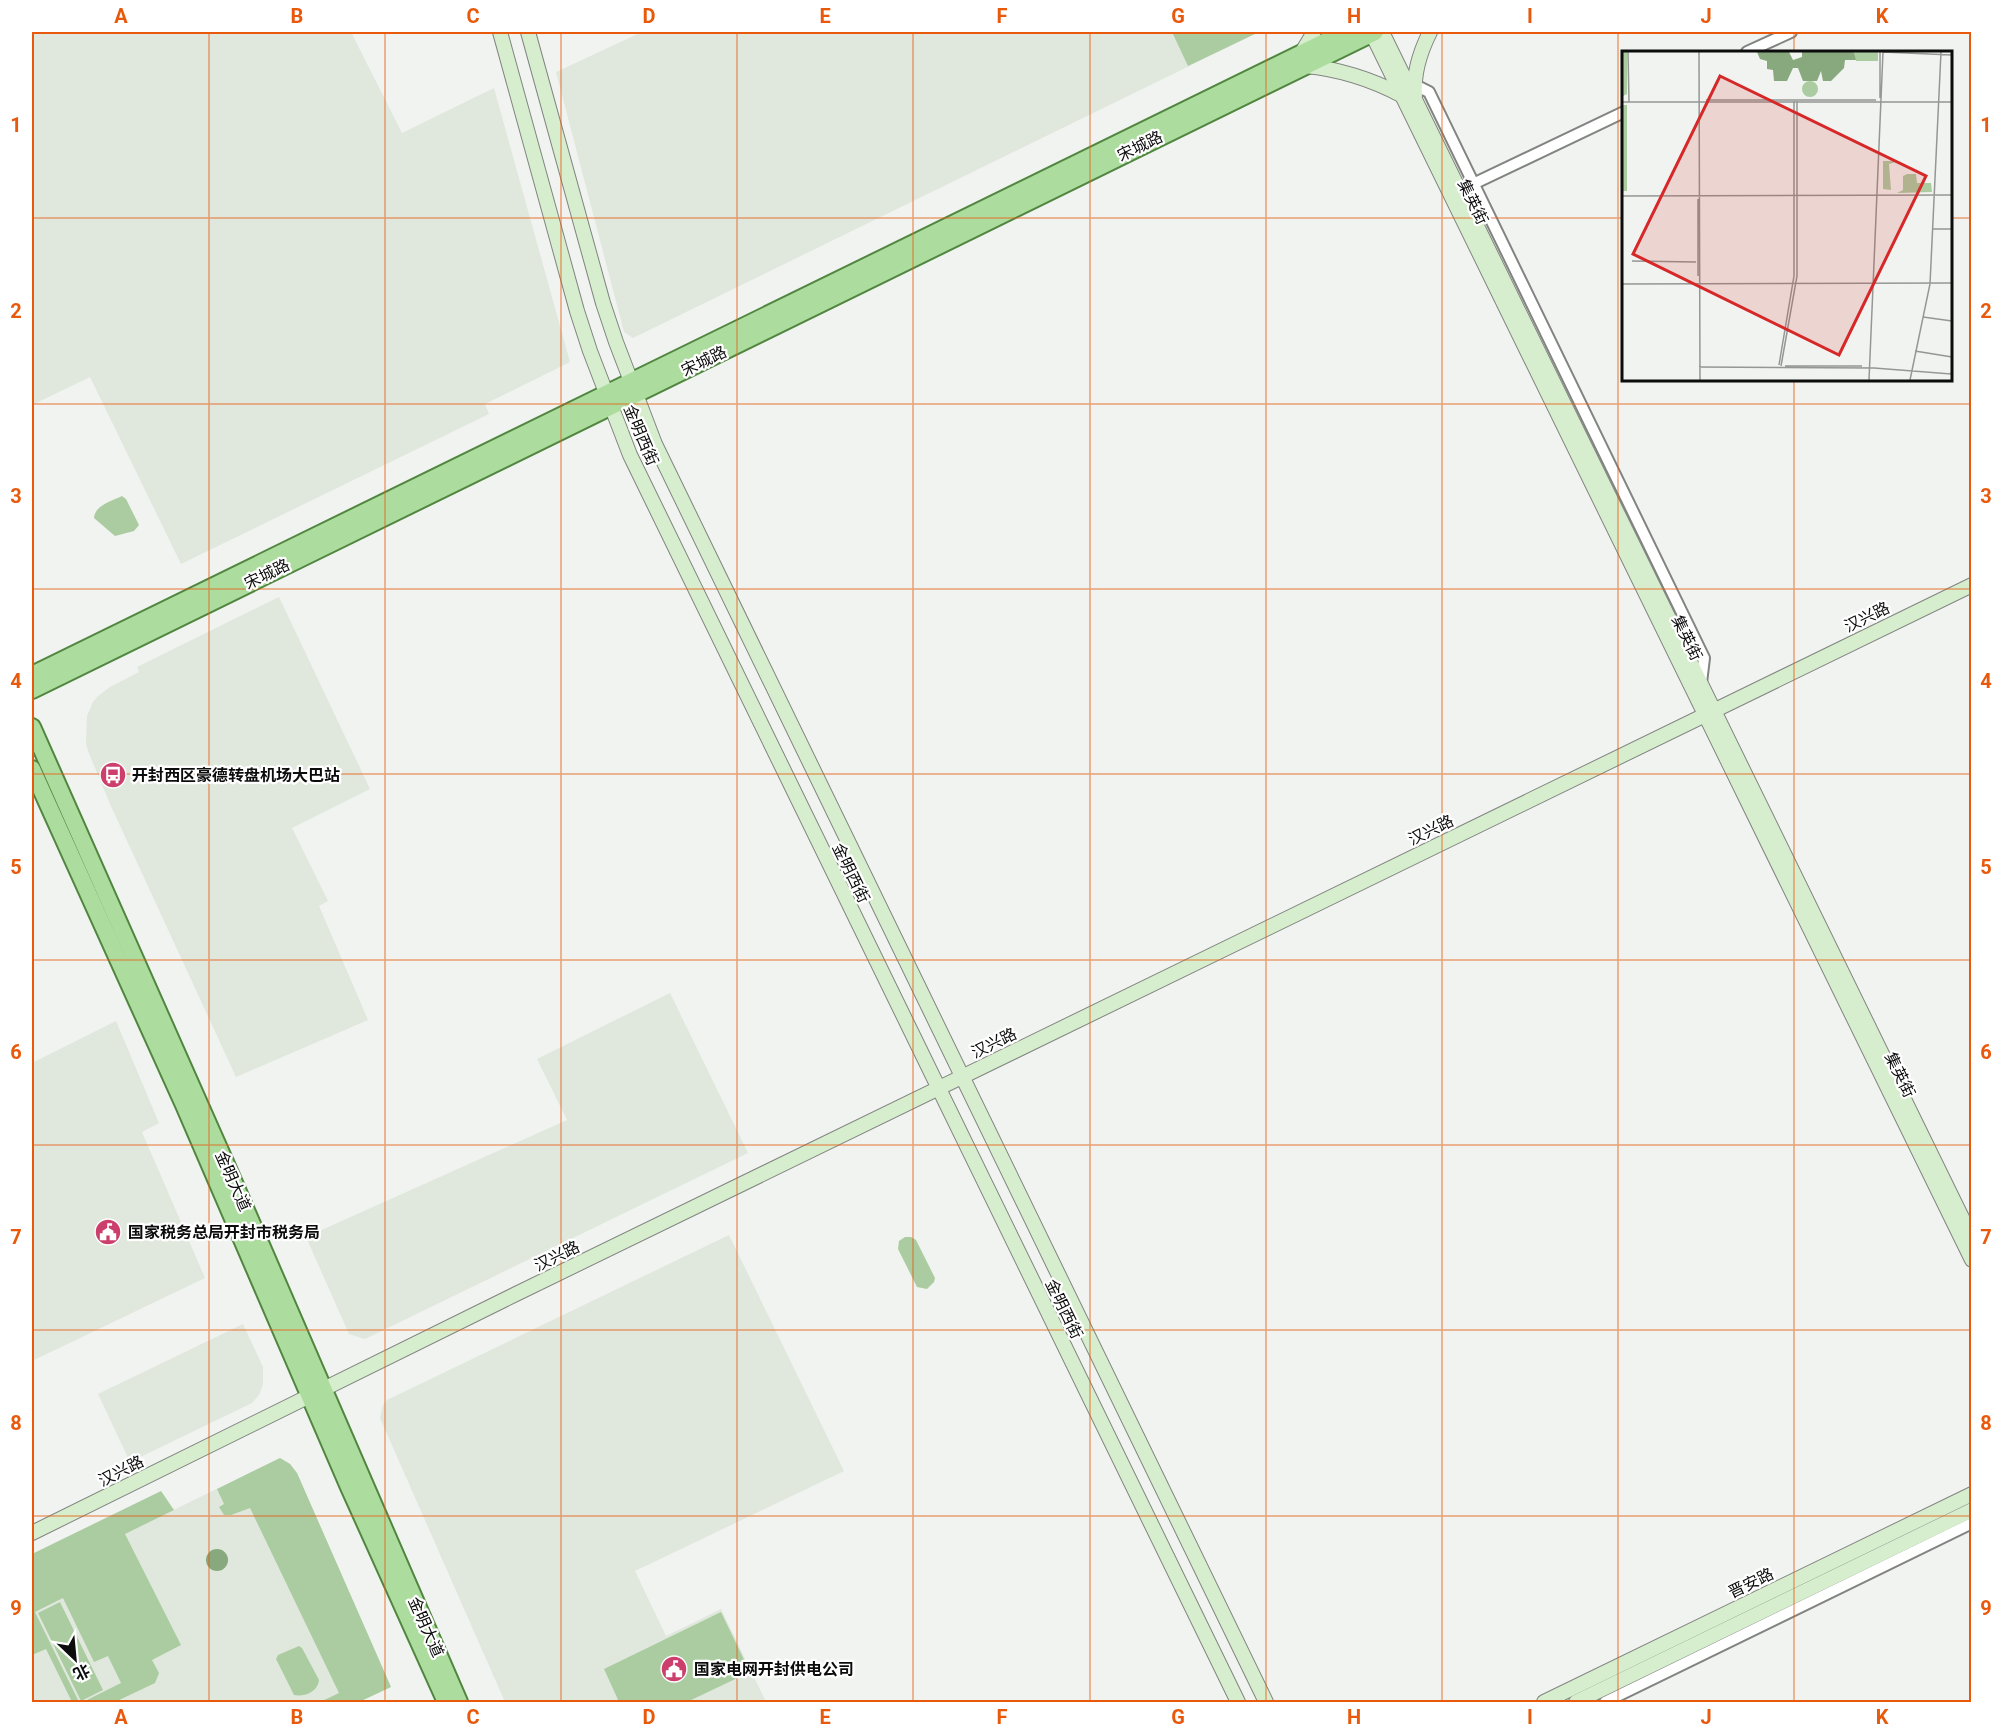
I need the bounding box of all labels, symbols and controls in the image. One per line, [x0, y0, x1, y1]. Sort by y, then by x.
text: A [114, 4, 128, 28]
text: B [291, 4, 303, 28]
text: C [466, 4, 480, 28]
text: D [643, 4, 656, 28]
text: E [819, 4, 831, 28]
text: F [997, 4, 1008, 28]
text: G [1171, 4, 1185, 28]
text: H [1347, 4, 1361, 28]
text: I [1527, 4, 1533, 28]
text: J [1700, 4, 1712, 28]
text: K [1876, 4, 1889, 28]
inset map [1622, 51, 1952, 381]
text: 1 [10, 113, 22, 137]
text: 1 [1980, 113, 1992, 137]
street label: 宋城路 [1114, 127, 1166, 165]
street label: 集英街 [1454, 176, 1492, 228]
text: 2 [10, 299, 22, 323]
text: 2 [1980, 299, 1992, 323]
street label: 宋城路 [678, 342, 730, 380]
street label: 金明西街 [620, 402, 662, 468]
text: 3 [10, 484, 22, 508]
text: 3 [1980, 484, 1992, 508]
street label: 宋城路 [241, 555, 293, 593]
street label: 汉兴路 [1841, 598, 1893, 636]
street label: 集英街 [1668, 612, 1706, 664]
text: 4 [10, 669, 22, 693]
text: 4 [1980, 669, 1992, 693]
bus stop icon: 开封西区豪德转盘机场大巴站 [98, 760, 128, 790]
place label: 开封西区豪德转盘机场大巴站 [132, 766, 340, 785]
street label: 汉兴路 [1405, 811, 1457, 849]
street label: 金明西街 [828, 840, 874, 906]
text: 5 [10, 855, 22, 879]
text: 5 [1980, 855, 1992, 879]
street label: 汉兴路 [968, 1024, 1020, 1062]
text: 6 [10, 1040, 22, 1064]
text: 6 [1980, 1040, 1992, 1064]
street label: 集英街 [1881, 1049, 1919, 1101]
street label: 金明大道 [211, 1148, 255, 1214]
public building icon: 国家税务总局开封市税务局 [93, 1217, 123, 1247]
place label: 国家税务总局开封市税务局 [128, 1223, 320, 1242]
text: 7 [10, 1225, 22, 1249]
text: 7 [1980, 1225, 1992, 1249]
street label: 汉兴路 [531, 1237, 583, 1275]
street label: 金明西街 [1041, 1276, 1087, 1342]
text: 8 [10, 1411, 22, 1435]
text: 8 [1980, 1411, 1992, 1435]
street label: 汉兴路 [95, 1452, 147, 1490]
street label: 晋安路 [1725, 1564, 1777, 1602]
street label: 金明大道 [404, 1594, 448, 1660]
text: 9 [10, 1596, 22, 1620]
text: 9 [1980, 1596, 1992, 1620]
north arrow [45, 1629, 105, 1689]
public building icon: 国家电网开封供电公司 [659, 1654, 689, 1684]
text: 北 [70, 1660, 93, 1684]
place label: 国家电网开封供电公司 [694, 1660, 854, 1679]
text: A [114, 1705, 128, 1729]
text: B [291, 1705, 303, 1729]
text: C [466, 1705, 480, 1729]
text: D [643, 1705, 656, 1729]
text: E [819, 1705, 831, 1729]
text: F [997, 1705, 1008, 1729]
text: G [1171, 1705, 1185, 1729]
text: H [1347, 1705, 1361, 1729]
text: I [1527, 1705, 1533, 1729]
text: J [1700, 1705, 1712, 1729]
text: K [1876, 1705, 1889, 1729]

